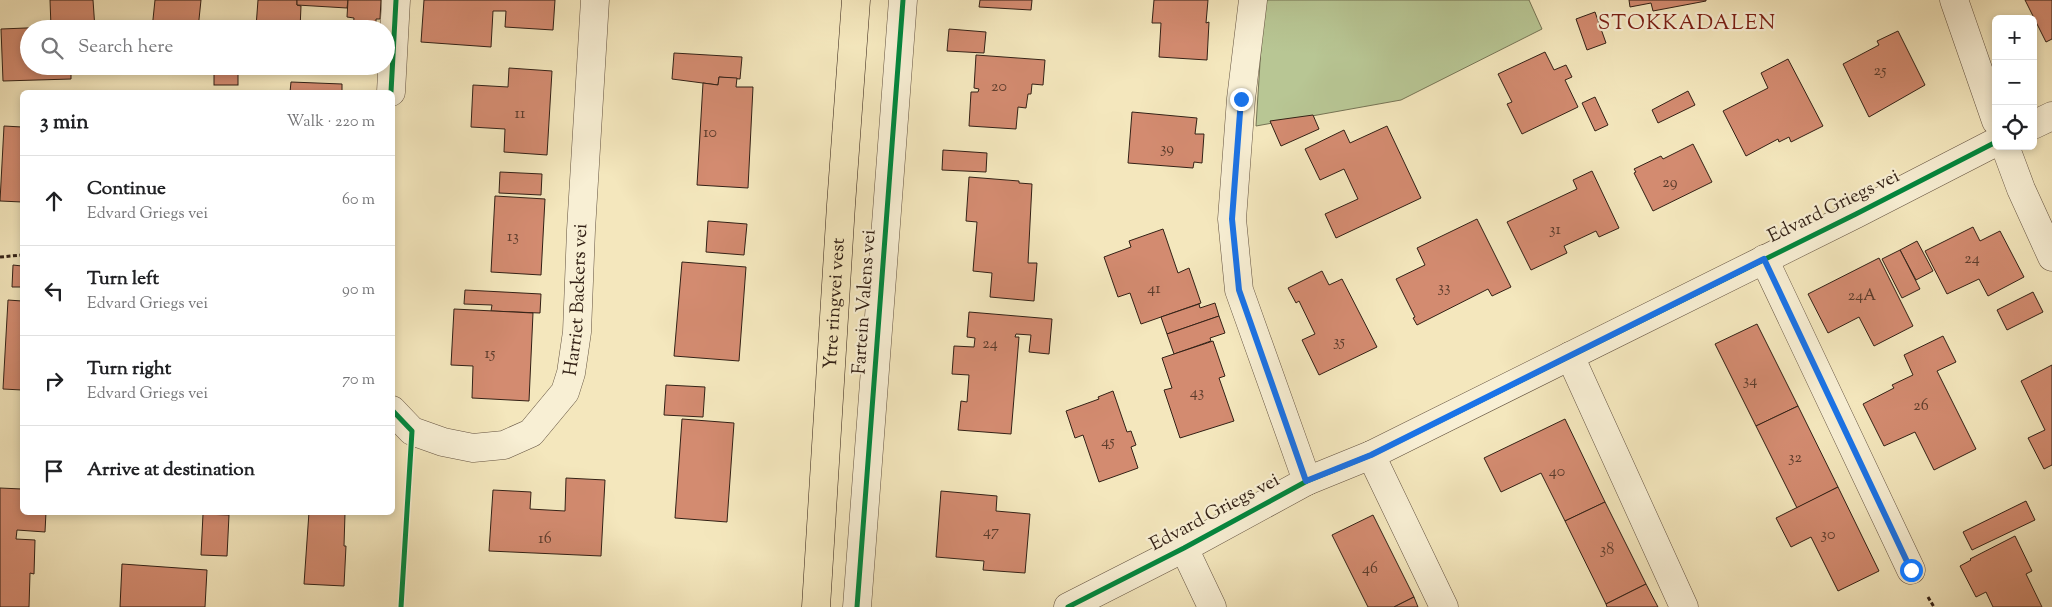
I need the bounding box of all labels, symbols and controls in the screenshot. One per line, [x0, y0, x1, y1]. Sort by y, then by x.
district label: STOKKADALEN [1598, 9, 1776, 39]
map controls [1992, 15, 2037, 150]
button: + [1992, 15, 2037, 60]
search box [20, 20, 395, 75]
icon: search [38, 34, 66, 62]
text: Search here [78, 34, 173, 61]
house number: 25 [1874, 60, 1887, 83]
button: − [1992, 60, 2037, 105]
house number: 20 [991, 76, 1007, 99]
route end [1230, 88, 1253, 111]
house number: 11 [515, 103, 526, 126]
button: locate [1992, 105, 2037, 150]
text: 3 min [40, 108, 89, 138]
text: Walk · 220 m [287, 111, 375, 134]
house number: 10 [703, 122, 717, 145]
house number: 39 [1160, 138, 1174, 161]
street label: Edvard Griegs vei [1764, 163, 1904, 251]
house number: 29 [1662, 172, 1678, 195]
text: Continue [87, 176, 166, 203]
icon: ahead [40, 187, 68, 215]
text: 60 m [342, 189, 375, 212]
text: Edvard Griegs vei [87, 203, 208, 226]
house number: 31 [1549, 219, 1562, 242]
street label: Harriet Backers vei [557, 223, 595, 378]
house number: 13 [507, 226, 519, 249]
street label: Fartein Valens vei [846, 229, 884, 375]
street label: Ytre ringvei vest [817, 237, 852, 370]
house number: 24 [1964, 248, 1980, 271]
text: Turn left [87, 266, 159, 293]
icon: left [40, 277, 68, 305]
house number: 33 [1438, 277, 1450, 300]
house number: 41 [1147, 278, 1161, 301]
text: 90 m [342, 279, 375, 302]
house number: 24A [1848, 285, 1876, 308]
text: Edvard Griegs vei [87, 293, 208, 316]
house number: 35 [1333, 331, 1345, 354]
house number: 24 [982, 333, 998, 356]
house number: 15 [485, 343, 496, 366]
text: Turn right [87, 356, 171, 383]
icon: right [40, 367, 68, 395]
text: 70 m [342, 369, 375, 392]
house number: 34 [1743, 370, 1757, 393]
house number: 43 [1190, 382, 1204, 405]
text: Edvard Griegs vei [87, 383, 208, 406]
house number: 26 [1913, 395, 1929, 418]
house number: 45 [1101, 431, 1115, 454]
house number: 32 [1788, 447, 1802, 470]
icon: arrive [40, 457, 68, 485]
text: Arrive at destination [87, 457, 255, 484]
house number: 40 [1549, 461, 1565, 484]
street label: Edvard Griegs vei [1145, 467, 1285, 559]
house number: 47 [983, 521, 999, 544]
house number: 30 [1821, 524, 1835, 547]
house number: 16 [538, 528, 552, 551]
house number: 38 [1600, 539, 1614, 562]
house number: 46 [1362, 558, 1378, 581]
route start [1900, 559, 1923, 582]

